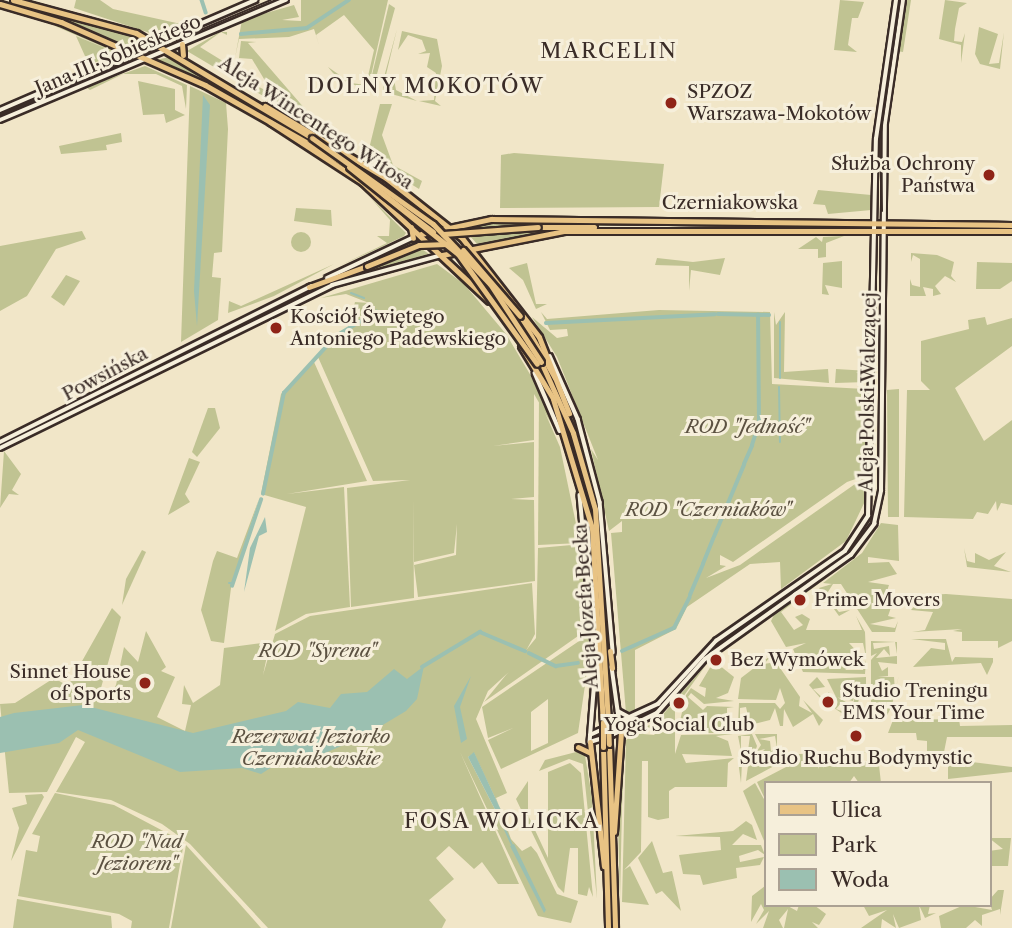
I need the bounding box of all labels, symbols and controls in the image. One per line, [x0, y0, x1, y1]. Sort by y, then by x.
street label: Jana III Sobieskiego [32, 10, 204, 100]
district label: MARCELIN [541, 38, 677, 64]
street label: Aleja Wincentego Witosa [214, 51, 418, 195]
district label: DOLNY MOKOTÓW [309, 73, 543, 99]
place label: SPZOZ Warszawa-Mokotów [687, 81, 871, 125]
marker: SPZOZ Warszawa-Mokotów [661, 93, 681, 113]
place label: Służba Ochrony Państwa [831, 153, 975, 197]
marker: Służba Ochrony Państwa [981, 167, 997, 183]
street label: Czerniakowska [662, 192, 798, 214]
street label: Aleja Polski Walczącej [855, 291, 881, 493]
place label: Kościół Świętego Antoniego Padewskiego [290, 306, 506, 350]
marker: Kościół Świętego Antoniego Padewskiego [268, 320, 284, 336]
street label: Powsińska [59, 342, 151, 406]
park label: ROD "Jedność" [685, 416, 809, 438]
park label: ROD "Czerniaków" [626, 499, 790, 521]
street label: Aleja Józefa Becka [569, 523, 603, 689]
place label: Prime Movers [814, 589, 940, 611]
marker: Prime Movers [792, 592, 808, 608]
park label: ROD "Syrena" [258, 640, 376, 662]
place label: Bez Wymówek [730, 649, 865, 671]
marker: Bez Wymówek [708, 652, 724, 668]
place label: Sinnet House of Sports [10, 661, 131, 705]
marker: Sinnet House of Sports [137, 675, 153, 691]
place label: Studio Treningu EMS Your Time [842, 680, 989, 724]
marker: Studio Treningu EMS Your Time [820, 694, 836, 710]
marker: Yoga Social Club [671, 695, 687, 711]
place label: Yoga Social Club [604, 714, 754, 736]
park label: Rezerwat Jeziorko Czerniakowskie [232, 726, 390, 770]
marker: Studio Ruchu Bodymystic [848, 728, 864, 744]
place label: Studio Ruchu Bodymystic [739, 747, 973, 769]
legend [764, 781, 991, 907]
text: Ulica [831, 797, 882, 822]
district label: FOSA WOLICKA [405, 808, 599, 834]
park label: ROD "Nad Jeziorem" [91, 831, 183, 875]
text: Park [831, 832, 877, 857]
text: Woda [831, 867, 889, 892]

